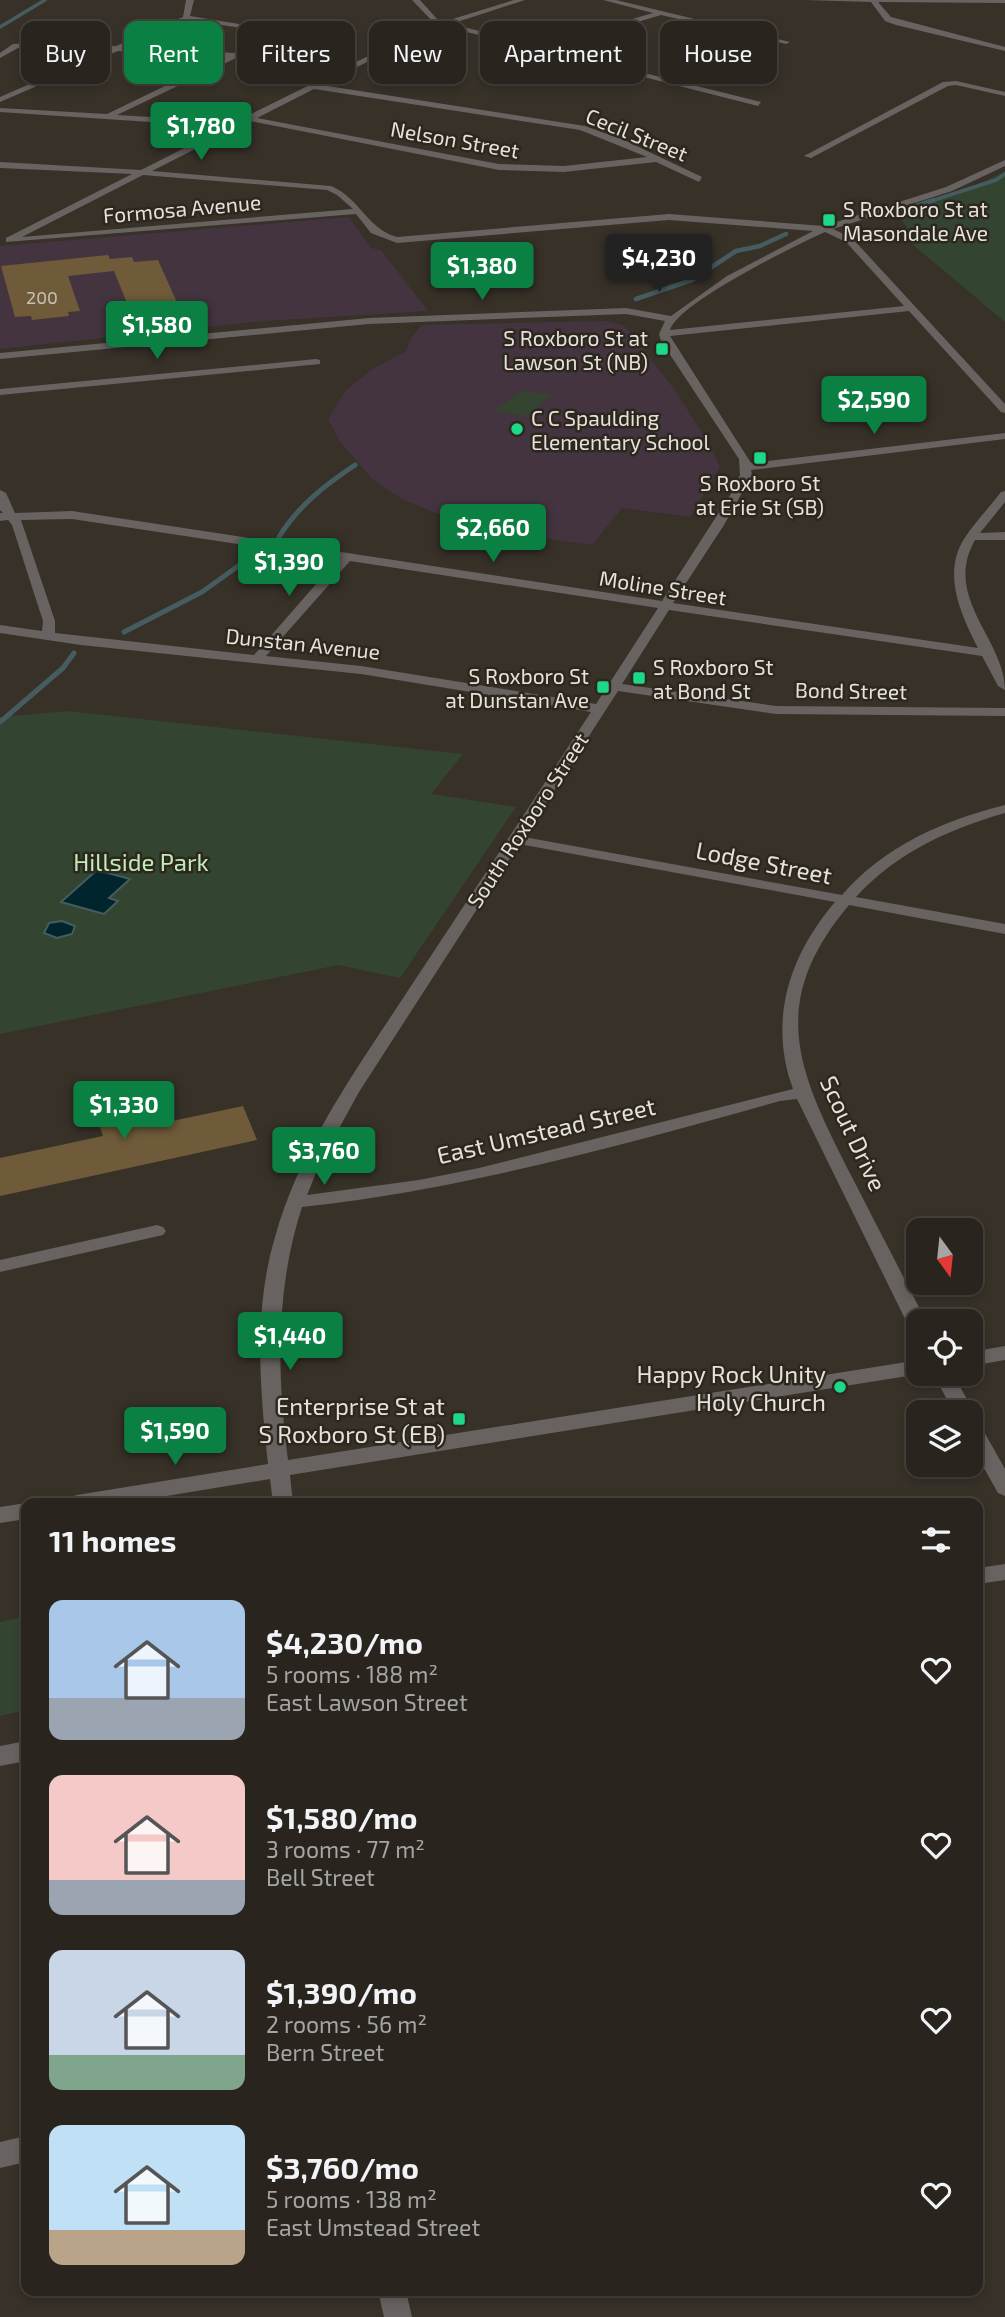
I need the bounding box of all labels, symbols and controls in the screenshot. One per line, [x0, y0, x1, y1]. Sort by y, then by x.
chip: Buy [21, 21, 110, 84]
chip: Rent [124, 21, 223, 84]
chip: Filters [237, 21, 355, 84]
chip: New [369, 21, 466, 84]
chip: Apartment [480, 21, 646, 84]
chip: House [660, 21, 777, 84]
pin: $1,780 [144, 102, 258, 162]
street label: Cecil Street [582, 102, 692, 166]
text: $1,780 [166, 111, 236, 139]
street label: Nelson Street [389, 115, 521, 163]
street label: Formosa Avenue [102, 189, 262, 227]
place label: S Roxboro St at Masondale Ave [843, 196, 988, 245]
marker: S Roxboro St at Masondale Ave [821, 212, 837, 228]
pin: $4,230 [602, 234, 716, 294]
pin: $1,380 [425, 243, 539, 302]
text: $4,230 [622, 243, 696, 271]
text: $1,380 [447, 251, 517, 279]
house number: 200 [26, 286, 58, 308]
pin: $1,580 [100, 302, 214, 361]
text: $1,580 [122, 310, 192, 338]
place label: S Roxboro St at Lawson St (NB) [503, 325, 648, 374]
marker: S Roxboro St at Lawson St (NB) [654, 341, 670, 357]
pin: $2,590 [817, 376, 931, 436]
text: $2,590 [837, 385, 911, 413]
place label: C C Spaulding Elementary School [531, 405, 711, 454]
marker: C C Spaulding Elementary School [509, 421, 525, 437]
marker: S Roxboro St at Erie St (SB) [752, 450, 768, 466]
place label: S Roxboro St at Erie St (SB) [696, 470, 824, 519]
pin: $2,660 [436, 504, 550, 564]
text: $2,660 [456, 513, 530, 541]
pin: $1,390 [232, 538, 346, 598]
text: $1,390 [254, 547, 324, 575]
street label: Moline Street [598, 565, 728, 609]
street label: Dunstan Avenue [225, 622, 381, 664]
place label: S Roxboro St at Bond St [653, 654, 773, 703]
place label: S Roxboro St at Dunstan Ave [445, 663, 589, 712]
marker: S Roxboro St at Bond St [631, 670, 647, 686]
street label: Bond Street [795, 677, 907, 703]
marker: S Roxboro St at Dunstan Ave [595, 679, 611, 695]
street label: South Roxboro Street [461, 728, 593, 912]
street label: Lodge Street [694, 835, 834, 889]
park label: Hillside Park [73, 847, 209, 876]
street label: Scout Drive [815, 1071, 893, 1195]
pin: $1,330 [67, 1082, 181, 1141]
text: $1,330 [89, 1090, 159, 1118]
street label: East Umstead Street [434, 1091, 658, 1169]
pin: $3,760 [267, 1128, 381, 1187]
text: $3,760 [288, 1136, 360, 1164]
north arrow [906, 1218, 984, 1295]
map controls [906, 1218, 983, 1477]
button: locate [906, 1309, 983, 1386]
pin: $1,440 [233, 1312, 347, 1372]
text: $1,440 [254, 1321, 326, 1349]
place label: Happy Rock Unity Holy Church [636, 1359, 826, 1416]
marker: Happy Rock Unity Holy Church [832, 1379, 848, 1395]
place label: Enterprise St at S Roxboro St (EB) [258, 1391, 445, 1448]
button: layers [906, 1400, 983, 1477]
pin: $1,590 [118, 1408, 232, 1467]
marker: Enterprise St at S Roxboro St (EB) [451, 1411, 467, 1427]
text: $1,590 [140, 1416, 210, 1444]
icon: filters [917, 1521, 955, 1559]
text: 11 homes [49, 1522, 176, 1558]
text: $4,230/mo [266, 1624, 423, 1660]
icon: home [105, 1628, 189, 1712]
icon: heart [917, 1651, 955, 1689]
text: 5 rooms · 188 m² [266, 1660, 438, 1688]
text: East Lawson Street [266, 1688, 468, 1716]
text: $1,580/mo [266, 1799, 418, 1835]
icon: home [105, 1803, 189, 1887]
icon: heart [917, 1826, 955, 1864]
text: 3 rooms · 77 m² [266, 1835, 425, 1863]
text: Bell Street [266, 1863, 375, 1891]
text: $1,390/mo [266, 1974, 417, 2010]
icon: home [105, 1978, 189, 2062]
icon: heart [917, 2001, 955, 2039]
text: 2 rooms · 56 m² [266, 2010, 427, 2038]
text: Bern Street [266, 2038, 384, 2066]
text: $3,760/mo [266, 2149, 419, 2185]
icon: home [105, 2153, 189, 2237]
icon: heart [917, 2176, 955, 2214]
text: 5 rooms · 138 m² [266, 2185, 437, 2213]
text: East Umstead Street [266, 2213, 480, 2241]

